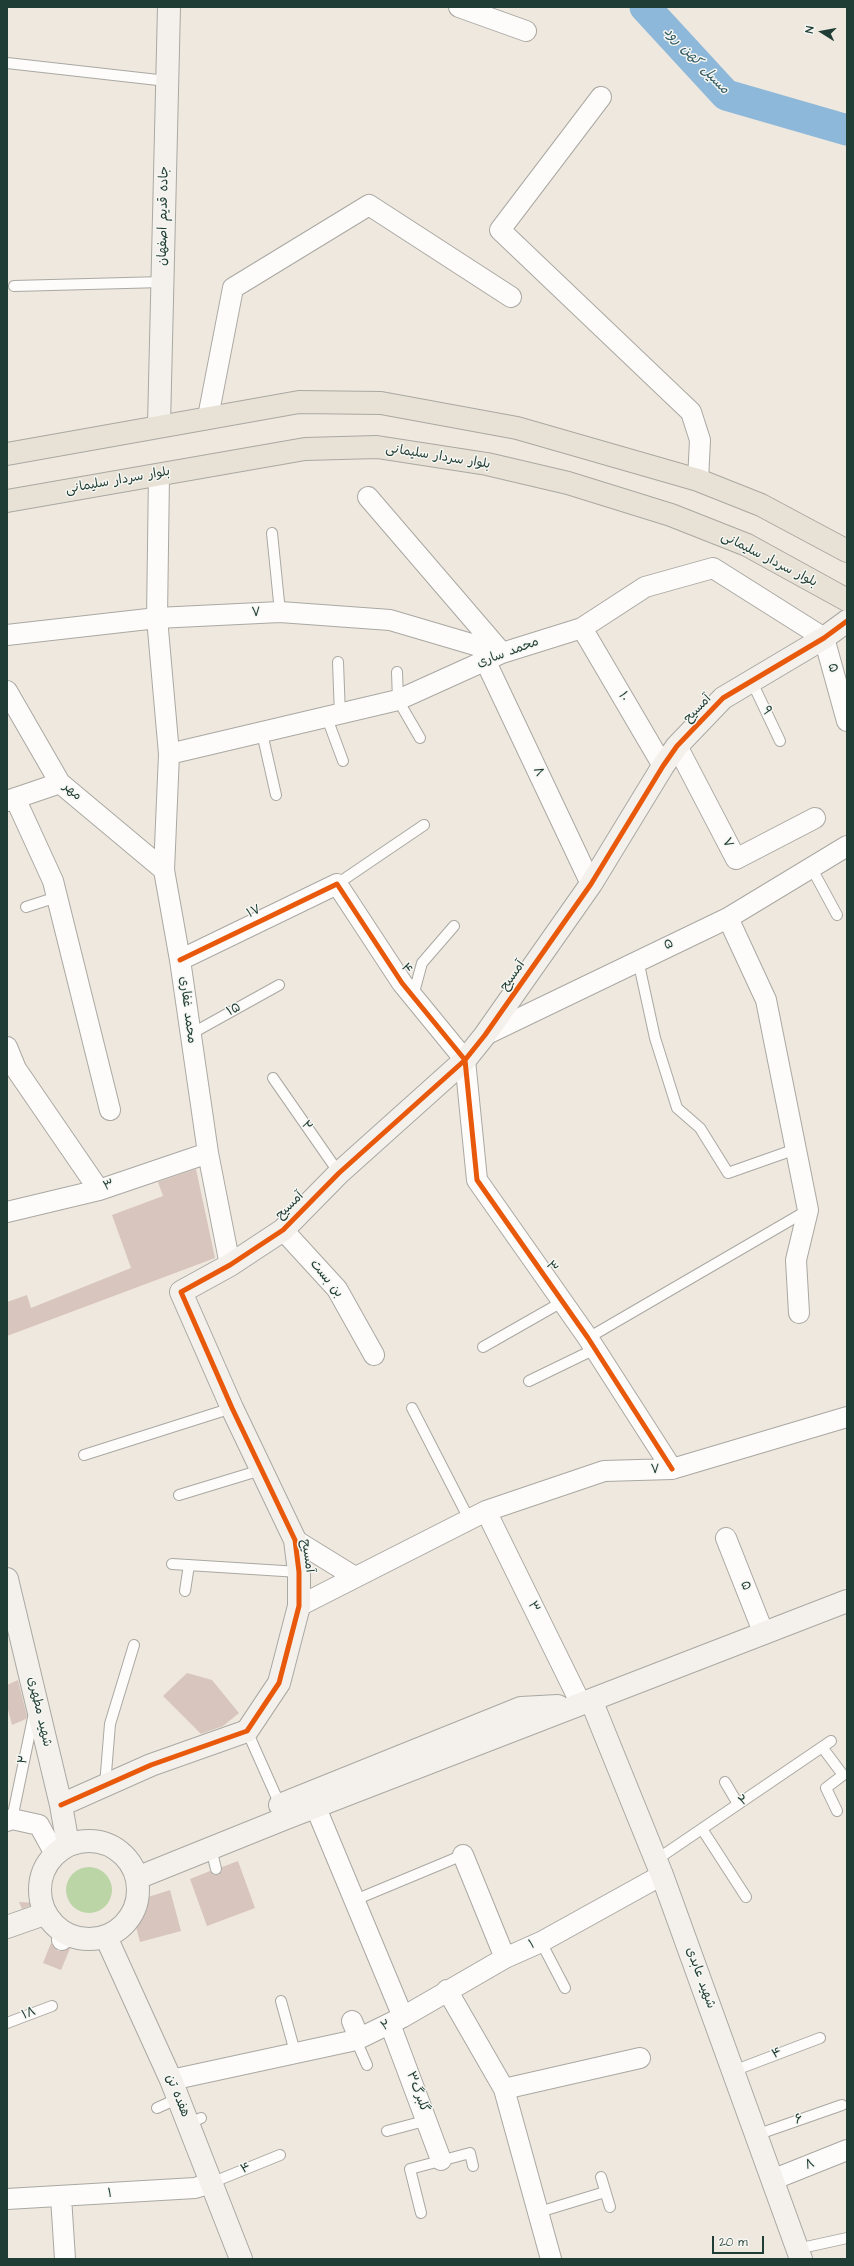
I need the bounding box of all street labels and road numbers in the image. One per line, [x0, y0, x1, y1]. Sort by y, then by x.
street label: جاده قدیم اصفهان [155, 166, 173, 266]
street label: بلوار سردار سلیمانی [385, 441, 491, 473]
street label: بلوار سردار سلیمانی [65, 464, 171, 498]
street label: بلوار سردار سلیمانی [718, 529, 820, 591]
street label: ۷ [251, 605, 261, 621]
street label: محمد ساری [475, 635, 541, 671]
street label: ۵ [823, 662, 841, 674]
street label: ۱۰ [614, 689, 632, 705]
street label: آمسیح [681, 692, 715, 726]
street label: ۹ [757, 704, 775, 718]
street label: ۸ [529, 765, 547, 779]
street label: مهر [59, 780, 85, 804]
street label: ۷ [718, 835, 736, 851]
street label: ۱۷ [244, 902, 264, 922]
street label: ۵ [662, 936, 676, 954]
street label: آمسیح [497, 958, 529, 994]
street label: ۴ [397, 961, 415, 977]
street label: محمد غفاری [175, 976, 199, 1044]
street label: ۱۵ [224, 1000, 244, 1020]
street label: ۲ [297, 1118, 315, 1134]
street label: ۳ [101, 1177, 117, 1195]
street label: آمسیح [273, 1189, 307, 1223]
street label: بن بست [306, 1257, 346, 1301]
street label: ۳ [542, 1258, 560, 1276]
street label: ۷ [650, 1462, 660, 1478]
street label: آمسیح [297, 1538, 317, 1574]
street label: ۵ [736, 1579, 754, 1593]
street label: ۳ [524, 1599, 542, 1615]
street label: شهید مطهری [23, 1675, 55, 1749]
street label: ۲ [15, 1754, 33, 1766]
street label: ۲ [736, 1792, 752, 1810]
street label: ۱ [527, 1937, 537, 1953]
street label: شهید عابدی [682, 1945, 718, 2011]
street label: ۱۸ [20, 2004, 38, 2024]
street label: ۲ [379, 2017, 393, 2035]
street label: ۴ [770, 2045, 784, 2063]
street label: گلبرگ۳ [402, 2070, 432, 2114]
street label: هفده تن [161, 2072, 193, 2120]
street label: ۶ [793, 2111, 805, 2129]
street label: ۸ [803, 2156, 817, 2174]
street label: ۴ [239, 2160, 253, 2178]
street label: ۱ [107, 2186, 113, 2202]

